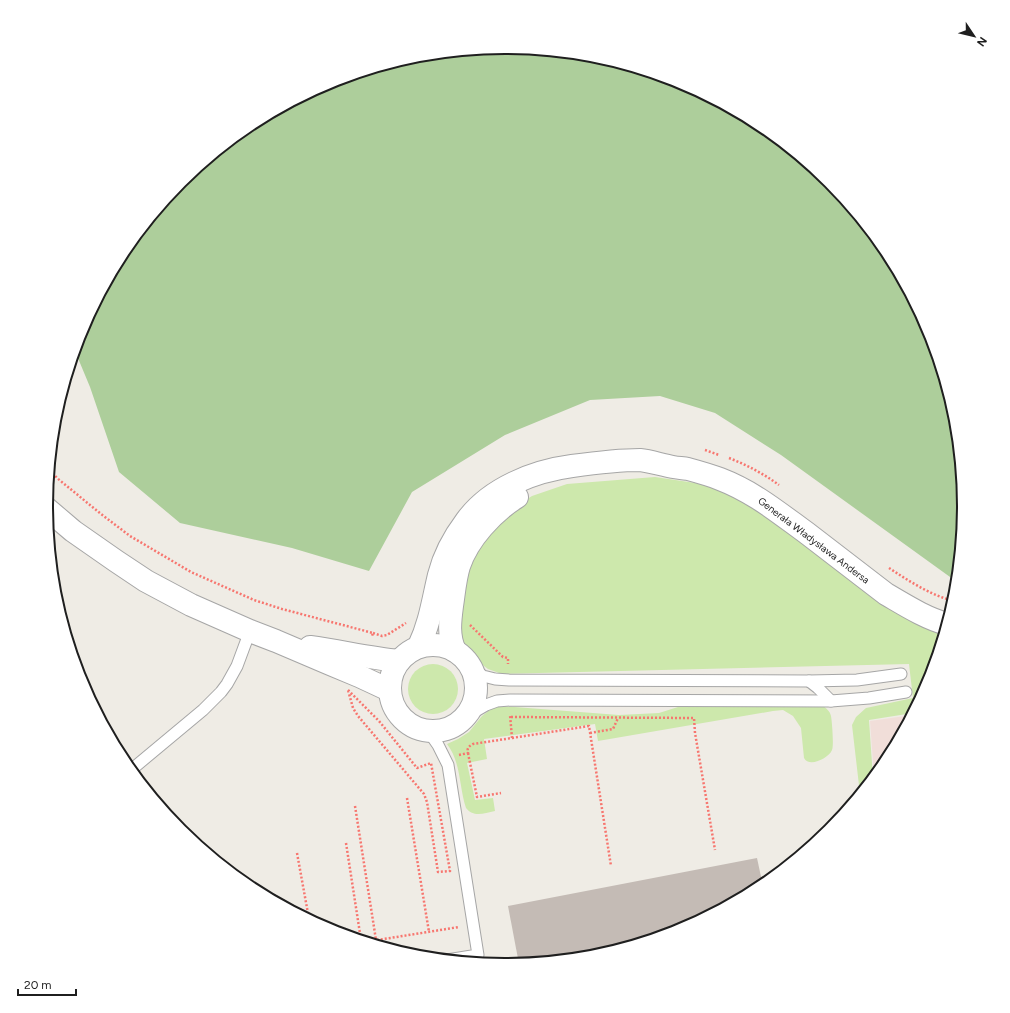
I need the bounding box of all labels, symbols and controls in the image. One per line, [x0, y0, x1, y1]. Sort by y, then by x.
north arrow [954, 16, 994, 56]
text: N [974, 34, 990, 49]
street label: Generała Władysława Andersa [755, 494, 872, 587]
scale bar [18, 971, 76, 997]
text: 20 m [24, 978, 52, 992]

